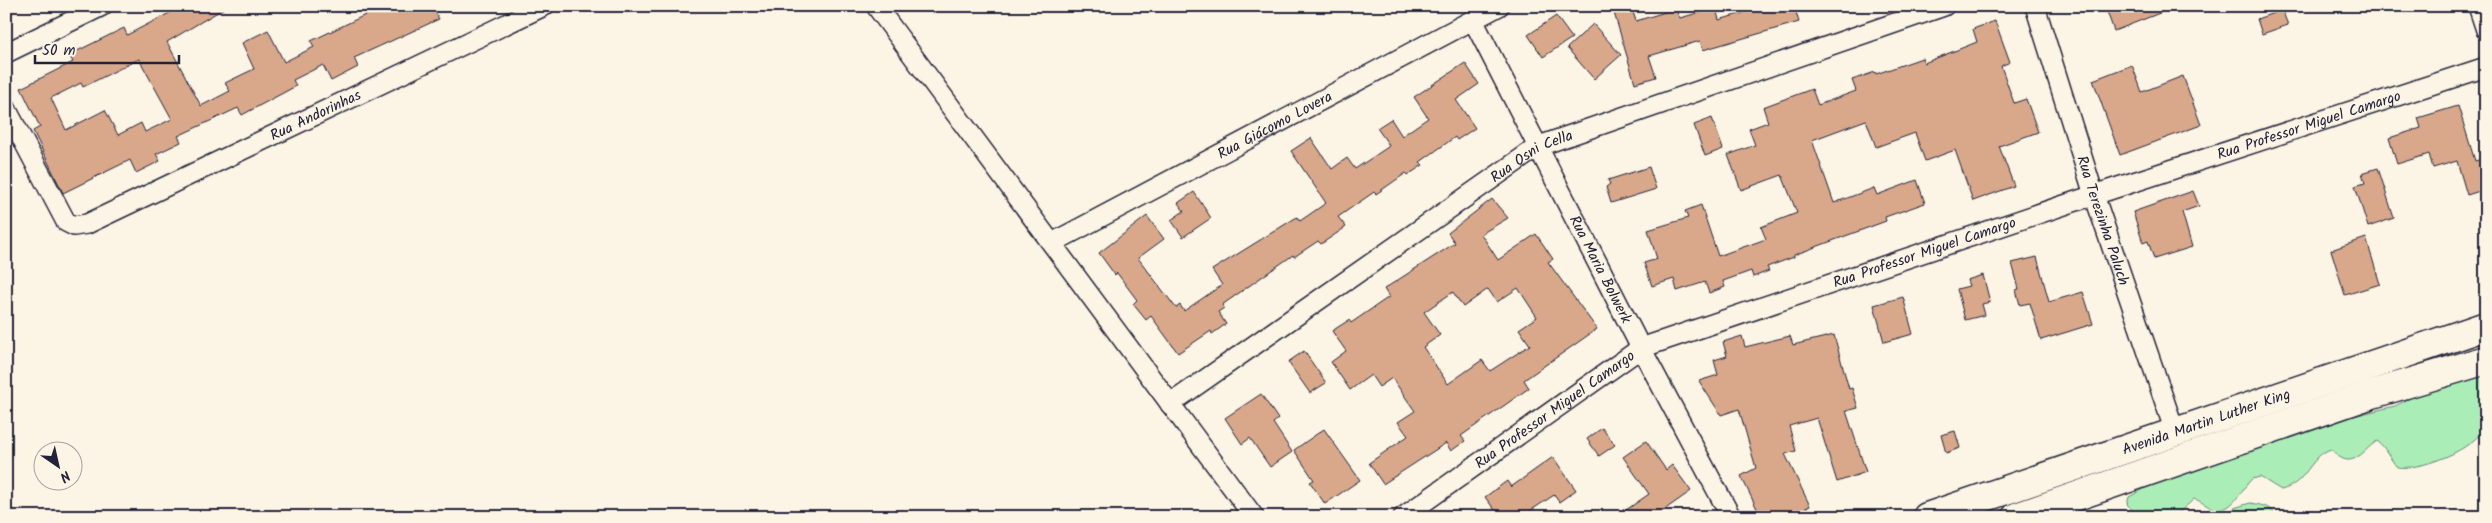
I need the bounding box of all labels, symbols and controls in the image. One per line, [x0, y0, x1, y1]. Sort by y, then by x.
scale bar [35, 32, 179, 64]
text: 50 m [42, 39, 76, 63]
street label: Rua Andorinhas [266, 84, 366, 148]
street label: Rua Giácomo Lovera [1213, 85, 1337, 166]
street label: Rua Professor Miguel Camargo [2214, 85, 2404, 167]
street label: Rua Osni Cella [1486, 124, 1576, 190]
street label: Rua Terezinha Paluch [2069, 153, 2135, 289]
street label: Rua Maria Bolwerk [1562, 211, 1638, 329]
street label: Rua Professor Miguel Camargo [1830, 211, 2020, 295]
street label: Rua Professor Miguel Camargo [1470, 345, 1641, 476]
street label: Avenida Martin Luther King [2119, 383, 2294, 462]
north arrow [32, 440, 82, 490]
text: N [55, 464, 75, 488]

